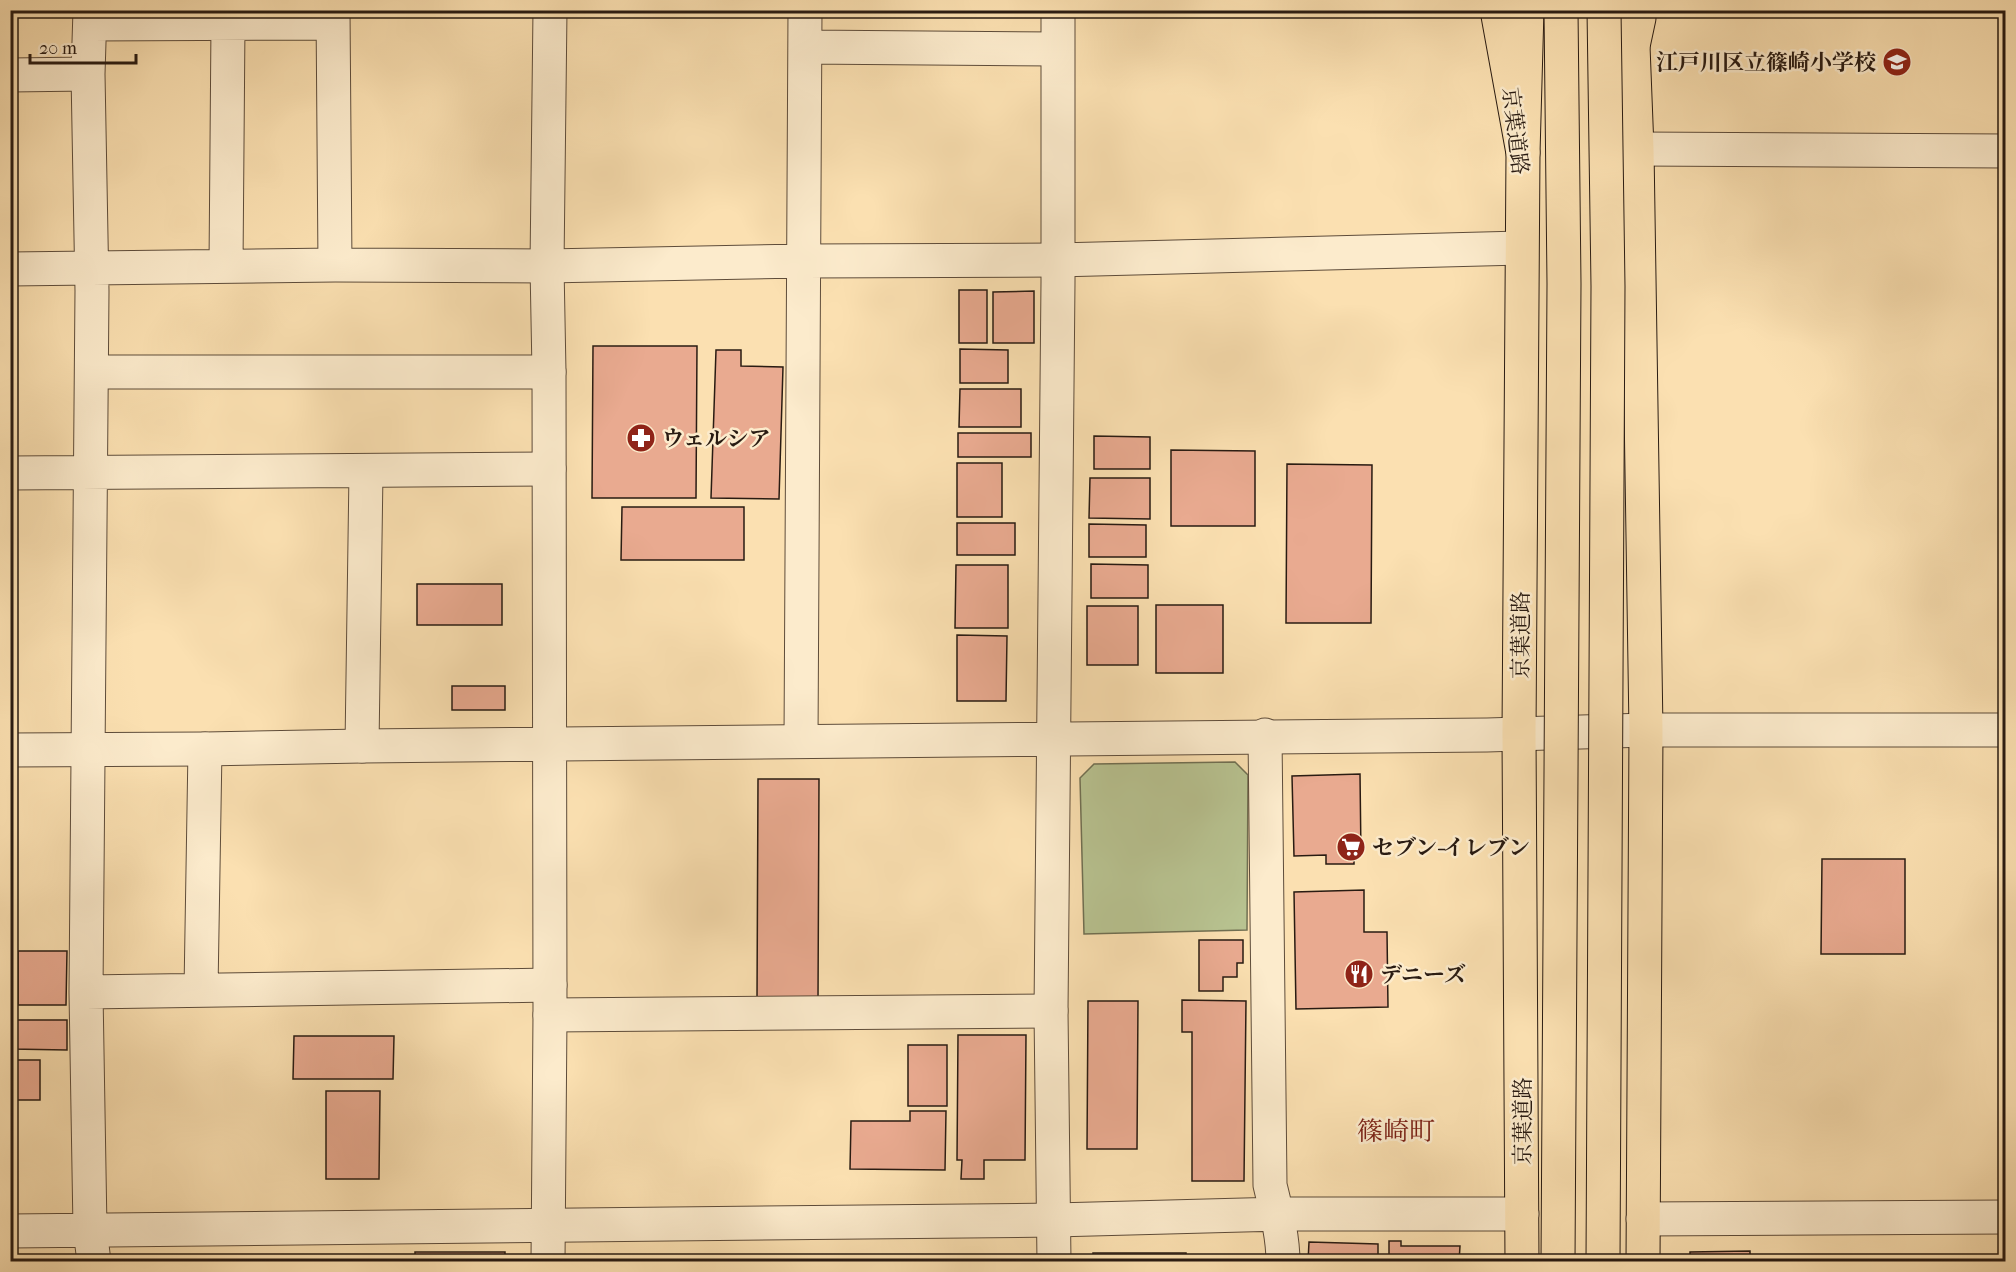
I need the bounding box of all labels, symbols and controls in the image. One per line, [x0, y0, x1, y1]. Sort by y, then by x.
scale bar [30, 27, 136, 65]
text: 20 m [39, 38, 77, 59]
school or university icon: 江戸川区立篠崎小学校 [1881, 46, 1913, 78]
place label: 江戸川区立篠崎小学校 [1656, 50, 1876, 76]
street label: 京葉道路 [1497, 86, 1533, 176]
pharmacy icon: ウェルシア [625, 422, 657, 454]
place label: ウェルシア [662, 426, 771, 452]
street label: 京葉道路 [1508, 591, 1534, 679]
supermarket icon: セブン-イレブン [1335, 831, 1367, 863]
place label: セブン-イレブン [1372, 835, 1530, 861]
restaurant icon: デニーズ [1343, 958, 1375, 990]
place label: デニーズ [1380, 962, 1466, 988]
street label: 京葉道路 [1510, 1077, 1536, 1165]
district label: 篠崎町 [1357, 1116, 1435, 1147]

